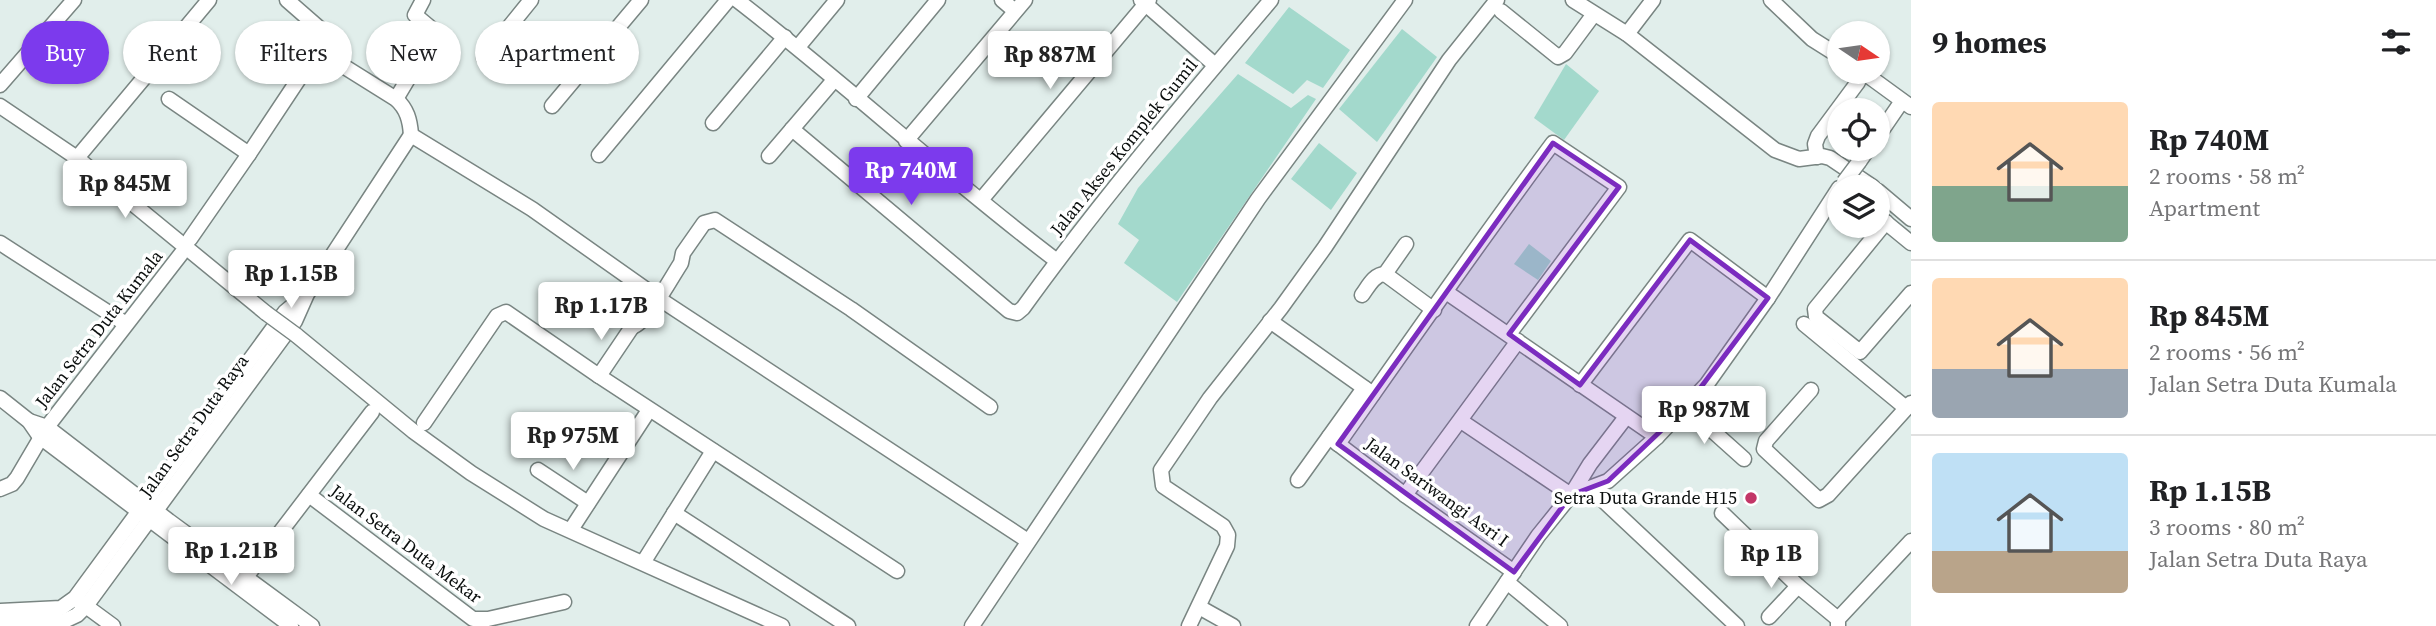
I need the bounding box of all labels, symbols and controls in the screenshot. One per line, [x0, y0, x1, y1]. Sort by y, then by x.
chip: Buy [21, 21, 109, 84]
chip: Rent [123, 21, 221, 84]
chip: Filters [235, 21, 352, 84]
chip: New [366, 21, 461, 84]
chip: Apartment [475, 21, 639, 84]
north arrow [1827, 21, 1890, 84]
map controls [1827, 21, 1890, 238]
text: 9 homes [1932, 22, 2047, 63]
icon: filters [2377, 23, 2415, 61]
pin: Rp 887M [985, 32, 1115, 91]
text: Rp 887M [1004, 38, 1096, 70]
street label: Jalan Akses Komplek Gumil [1044, 53, 1203, 241]
button: locate [1827, 98, 1890, 161]
text: Rp 740M [2149, 119, 2269, 160]
icon: home [1988, 130, 2072, 214]
pin: Rp 740M [846, 148, 976, 207]
text: Rp 740M [865, 154, 957, 186]
pin: Rp 845M [60, 160, 190, 220]
text: 2 rooms · 58 m² [2149, 160, 2305, 192]
text: Rp 845M [79, 167, 171, 199]
button: layers [1827, 175, 1890, 238]
text: Apartment [2149, 192, 2260, 224]
street label: Jalan Setra Duta Kumala [28, 244, 169, 414]
pin: Rp 1.15B [219, 250, 363, 310]
text: Rp 1.15B [244, 257, 338, 289]
pin: Rp 1.17B [529, 282, 673, 342]
text: Rp 1.17B [554, 289, 648, 321]
text: Rp 845M [2149, 295, 2269, 336]
icon: home [1988, 306, 2072, 390]
text: 2 rooms · 56 m² [2149, 336, 2305, 368]
street label: Jalan Setra Duta Raya [133, 348, 254, 503]
text: Jalan Setra Duta Kumala [2149, 368, 2397, 400]
pin: Rp 987M [1639, 386, 1769, 446]
text: Rp 987M [1658, 393, 1750, 425]
pin: Rp 975M [508, 412, 638, 472]
text: Rp 975M [527, 419, 619, 451]
street label: Jalan Sariwangi Asri I [1360, 430, 1514, 552]
text: Rp 1.15B [2149, 470, 2271, 511]
street label: Jalan Setra Duta Mekar [325, 478, 487, 609]
icon: home [1988, 481, 2072, 565]
place label: Setra Duta Grande H15 [1554, 485, 1737, 510]
marker: Setra Duta Grande H15 [1743, 490, 1759, 506]
text: 3 rooms · 80 m² [2149, 511, 2305, 543]
pin: Rp 1.21B [159, 528, 303, 587]
pin: Rp 1B [1722, 530, 1820, 590]
text: Rp 1.21B [184, 534, 278, 566]
text: Rp 1B [1740, 537, 1802, 569]
text: Jalan Setra Duta Raya [2149, 543, 2368, 575]

